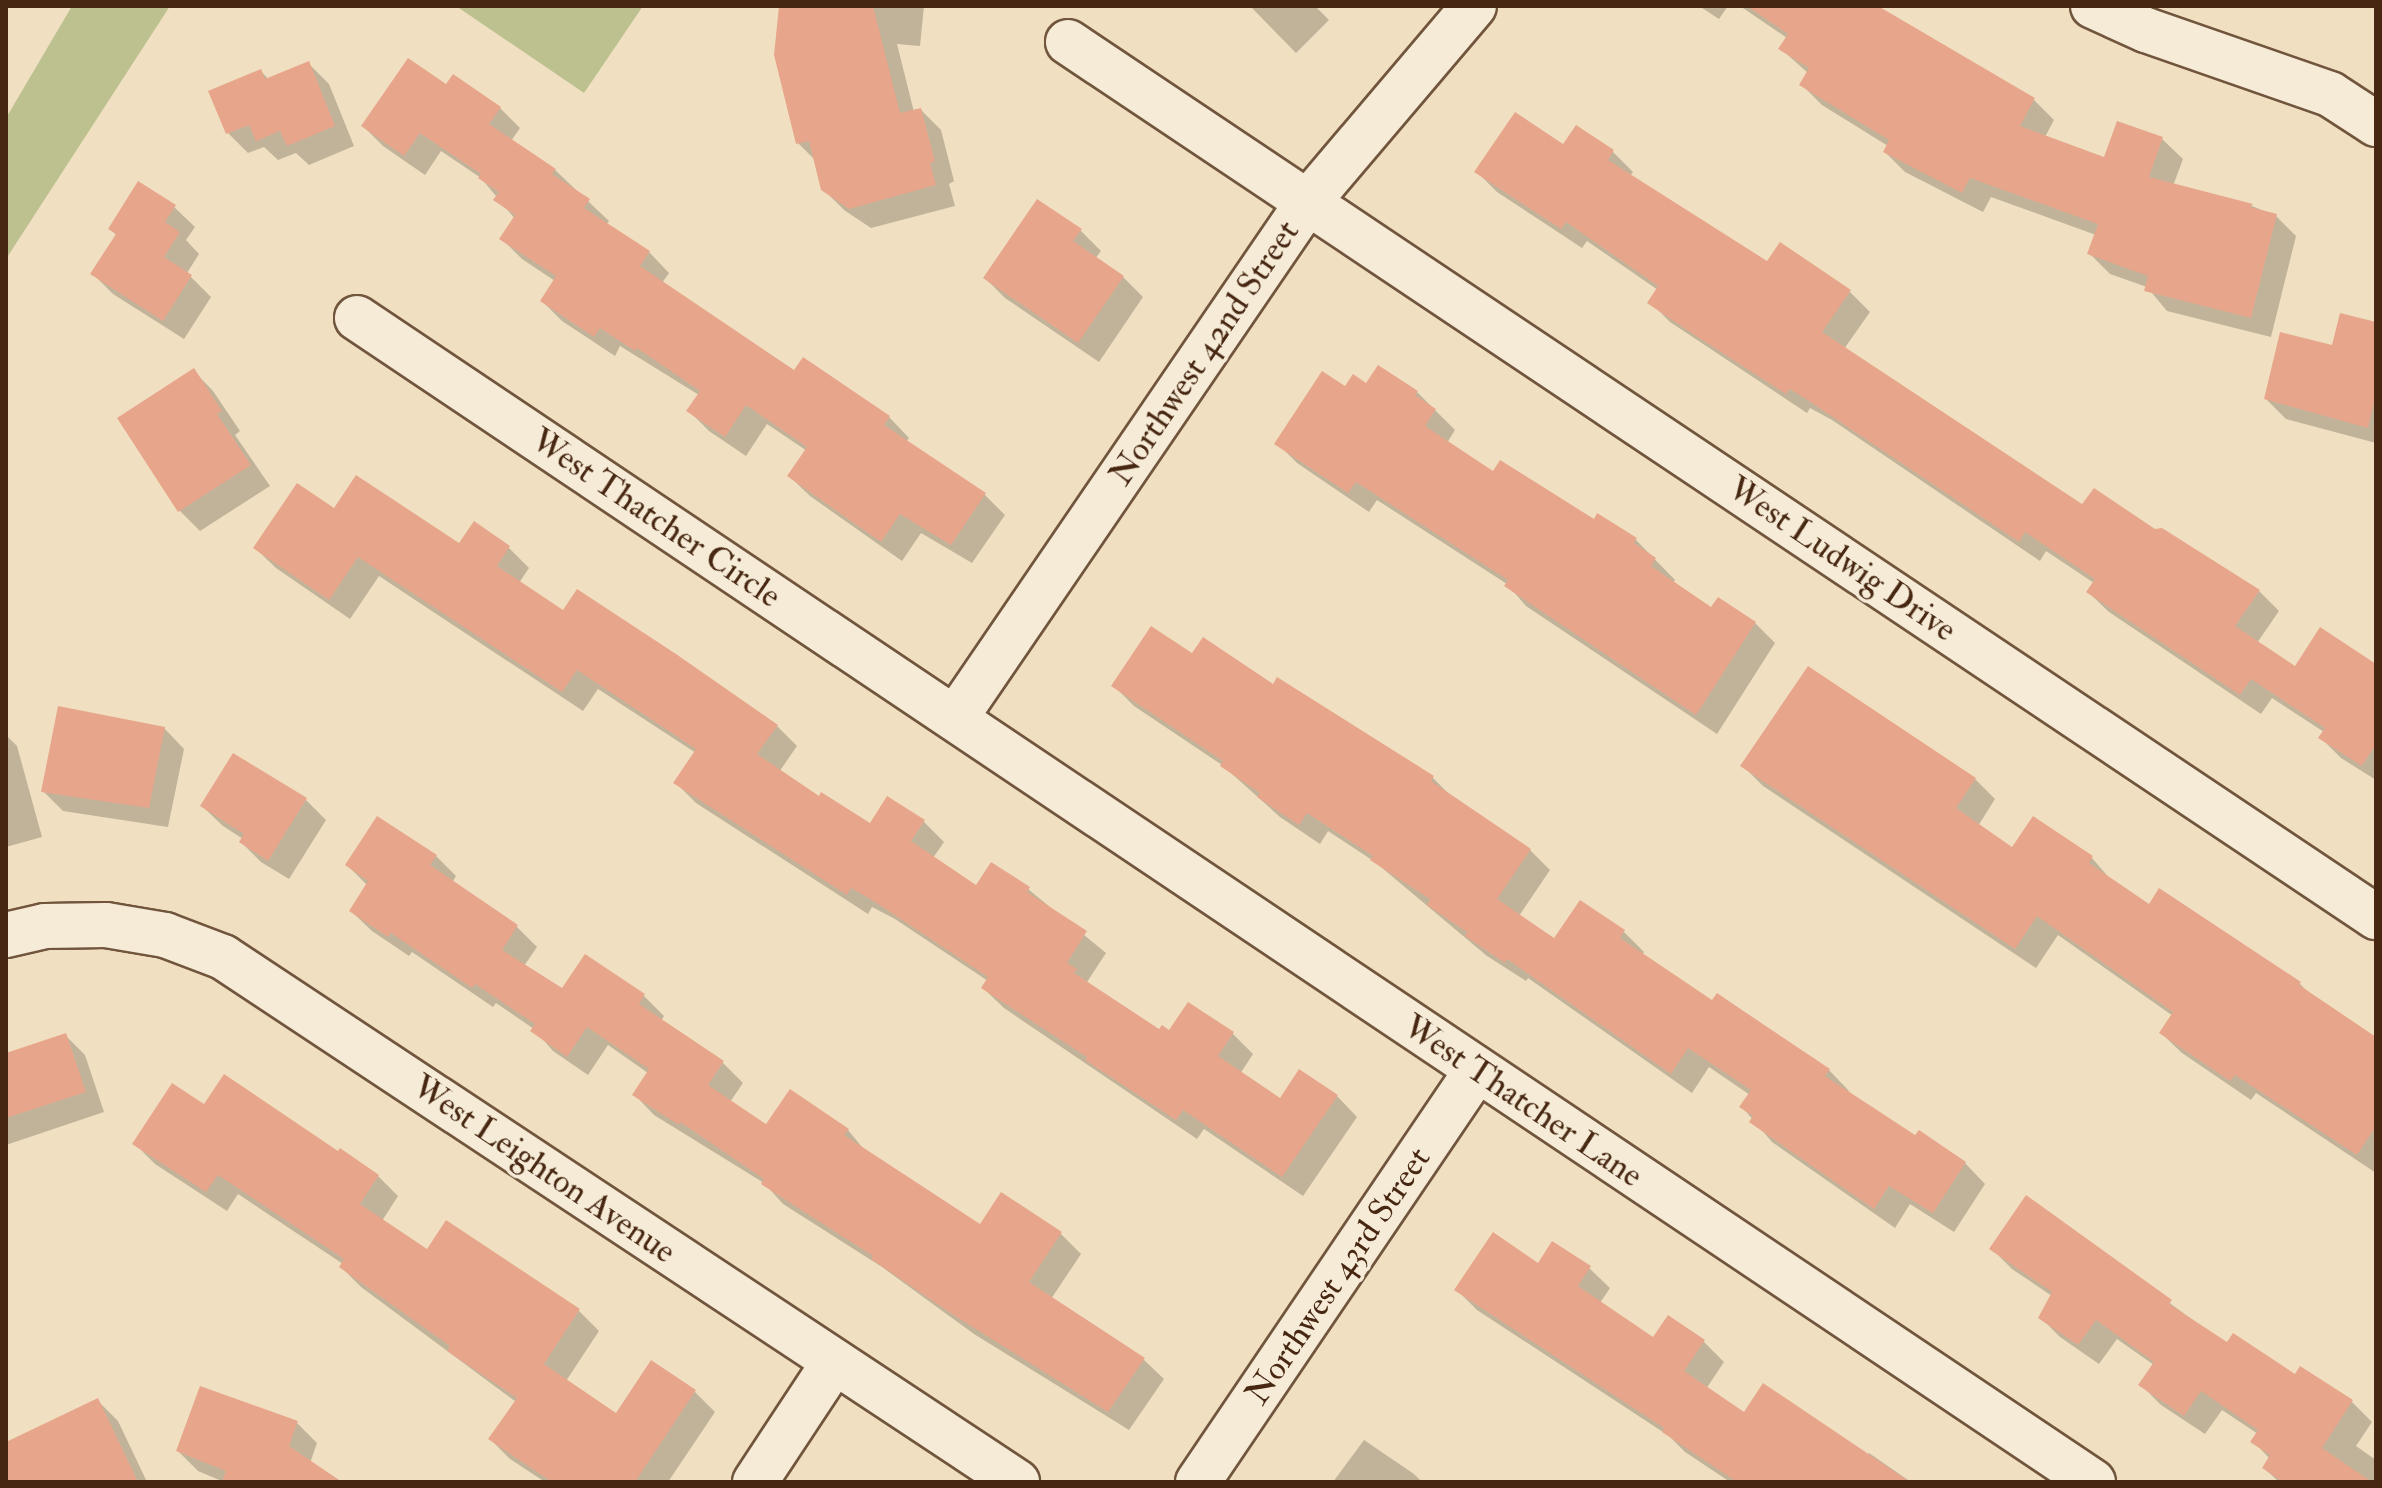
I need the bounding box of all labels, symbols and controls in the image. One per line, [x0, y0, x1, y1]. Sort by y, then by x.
street label: Northwest 42nd Street [1100, 213, 1308, 493]
street label: West Thatcher Circle [524, 419, 788, 617]
street label: West Ludwig Drive [1720, 468, 1964, 650]
street label: West Thatcher Lane [1396, 1006, 1650, 1196]
street label: West Leighton Avenue [405, 1066, 683, 1272]
street label: Northwest 43rd Street [1237, 1140, 1439, 1412]

